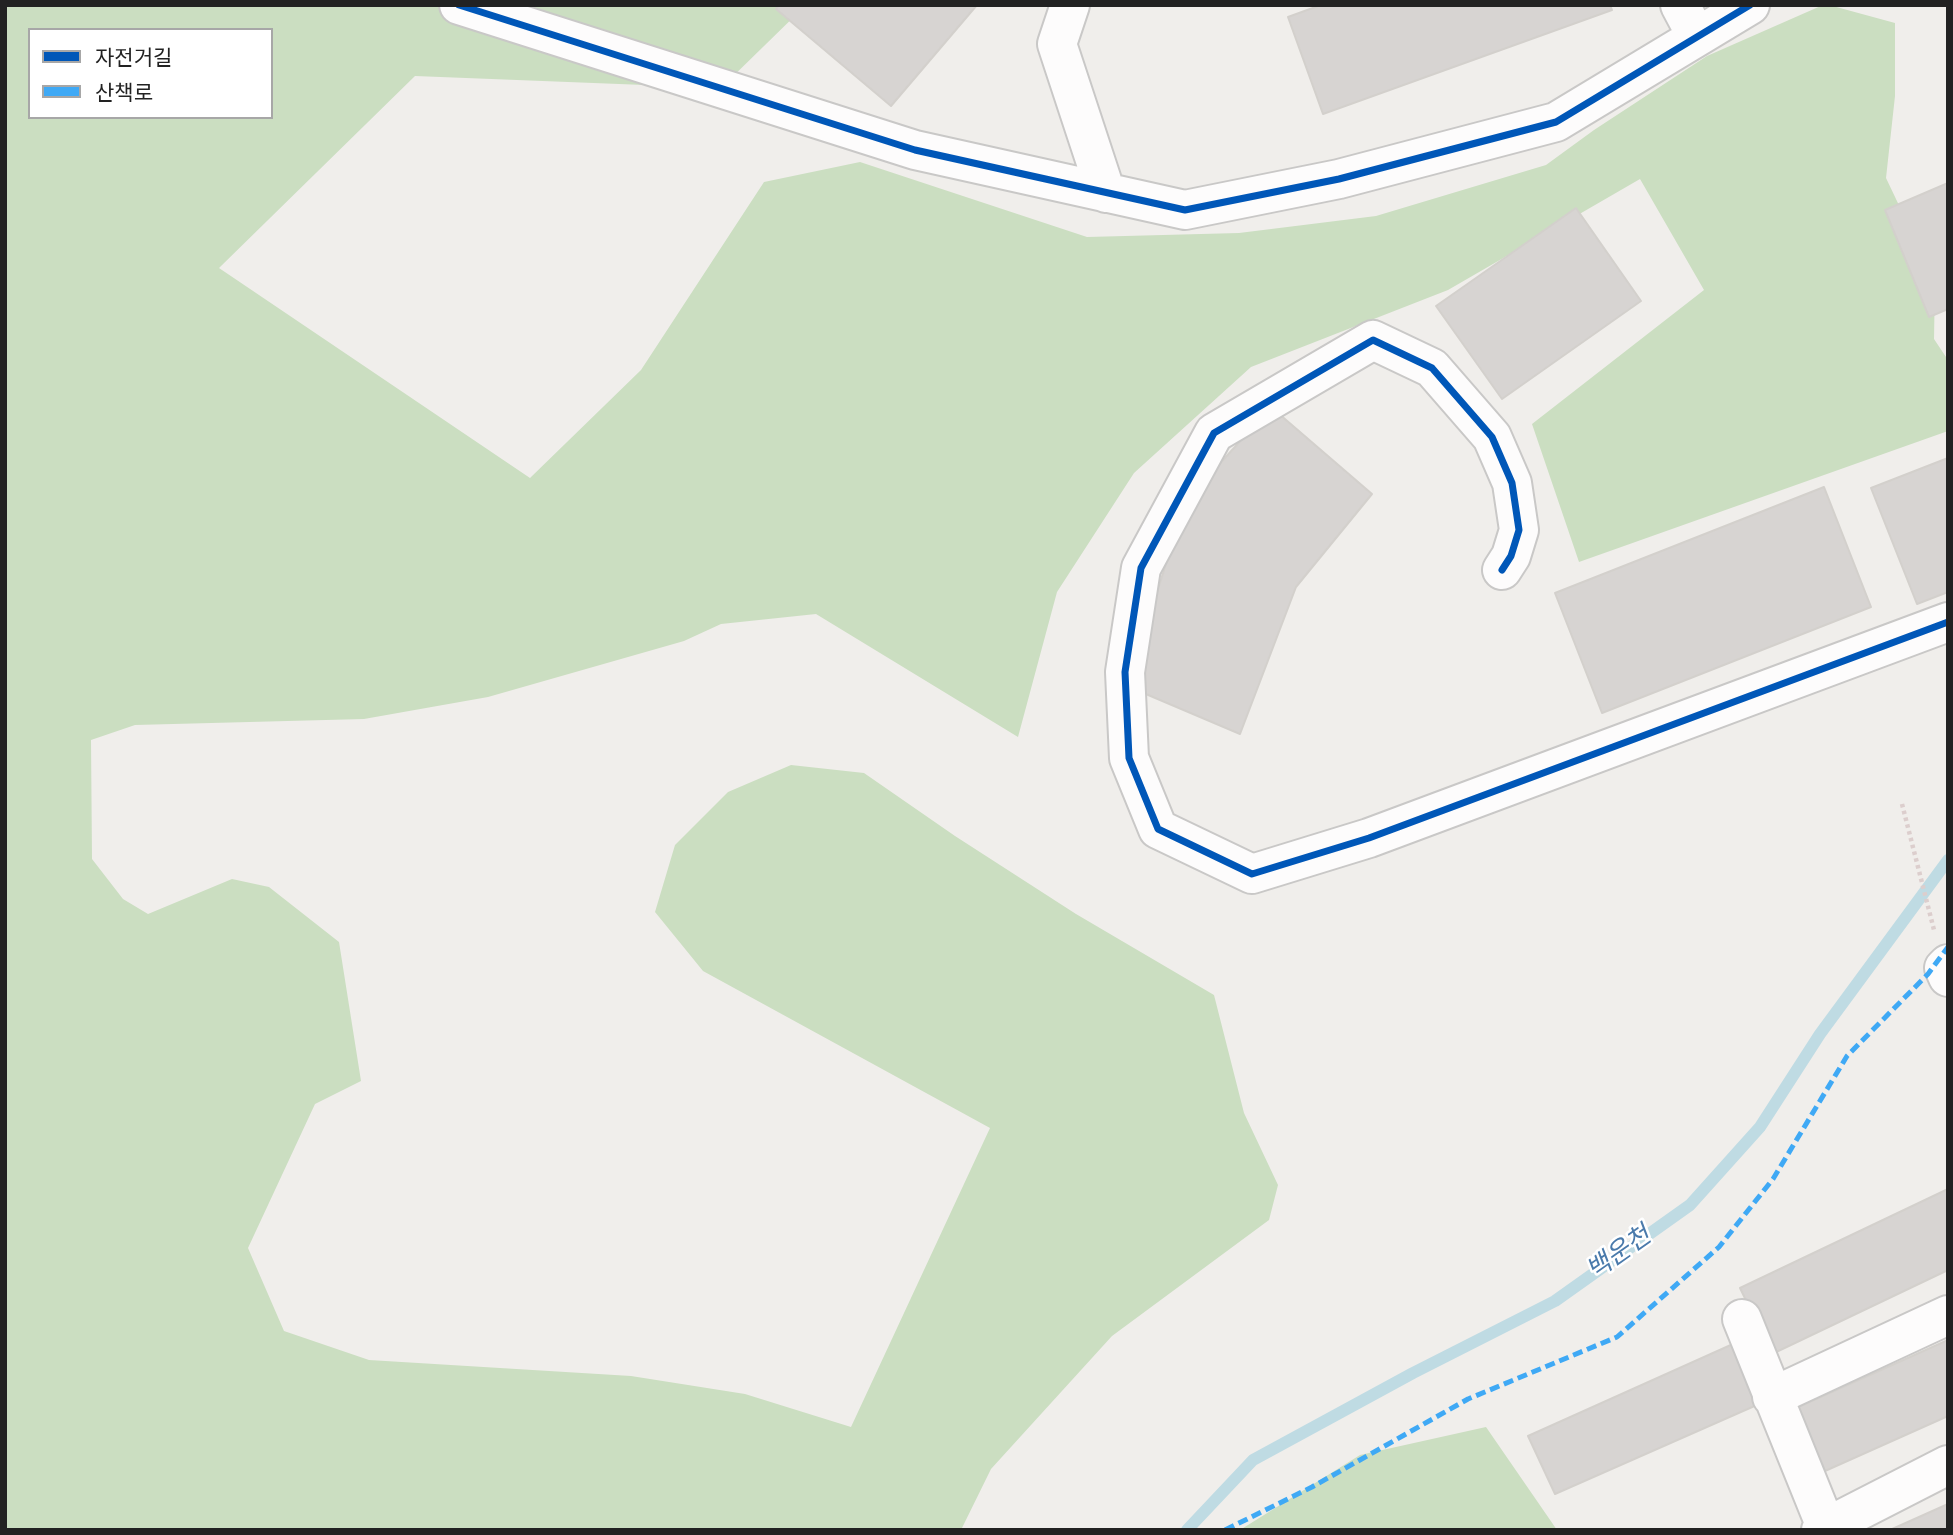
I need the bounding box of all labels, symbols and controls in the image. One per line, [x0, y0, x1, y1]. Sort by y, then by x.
legend [28, 28, 273, 119]
text: 자전거길 [95, 43, 172, 73]
text: 산책로 [95, 78, 153, 108]
water label: 백운천 [1582, 1222, 1658, 1288]

